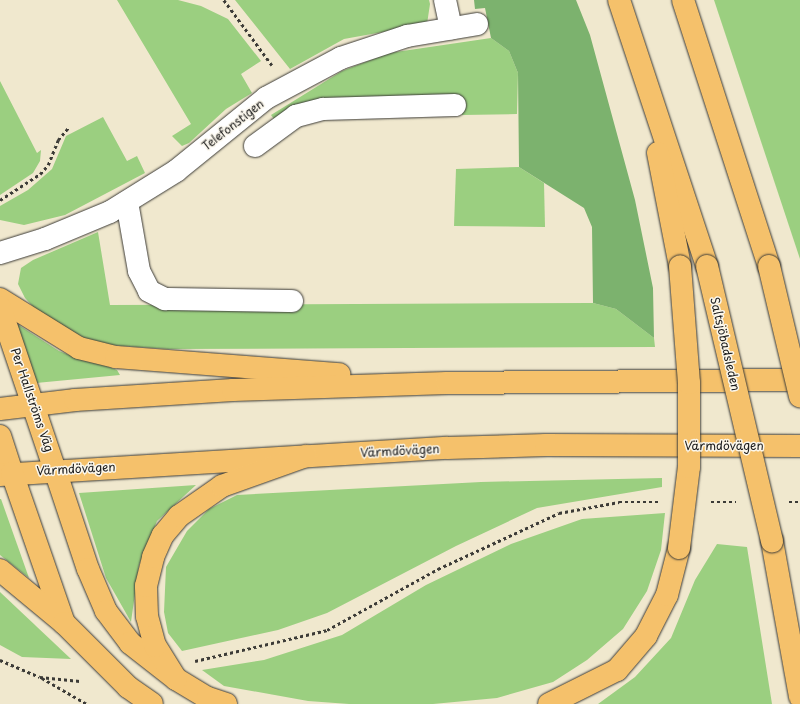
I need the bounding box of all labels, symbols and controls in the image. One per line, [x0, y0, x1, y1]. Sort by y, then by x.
street label: Telefonstigen [199, 96, 267, 154]
street label: Saltsjöbadsleden [707, 296, 743, 392]
street label: Per Hallströms Väg [7, 346, 57, 454]
street label: Värmdövägen [684, 439, 764, 453]
street label: Värmdövägen [360, 442, 440, 460]
street label: Värmdövägen [36, 460, 116, 478]

